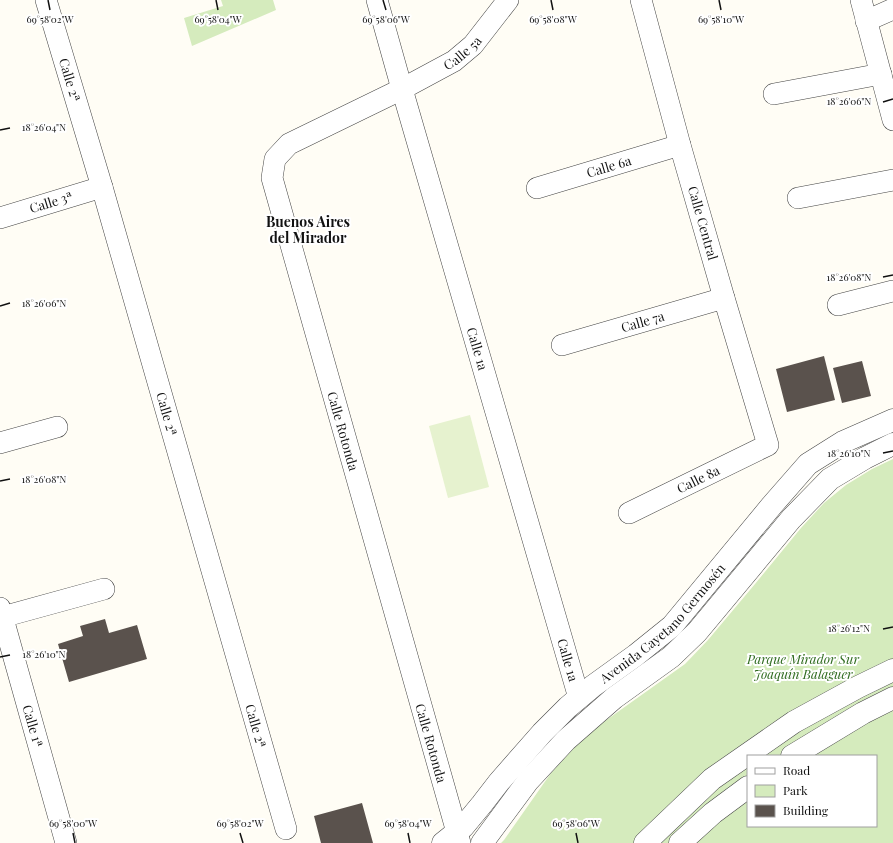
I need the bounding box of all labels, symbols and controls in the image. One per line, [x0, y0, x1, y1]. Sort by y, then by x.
text: 69°58'02"W [26, 12, 74, 26]
text: 69°58'04"W [194, 12, 242, 26]
text: 69°58'06"W [362, 12, 411, 26]
text: 69°58'08"W [529, 12, 578, 26]
text: 69°58'10"W [698, 12, 745, 26]
street label: Calle 5a [440, 32, 485, 73]
street label: Calle 2ª [56, 56, 85, 104]
text: 18°26'06"N [827, 94, 871, 108]
text: 18°26'04"N [22, 120, 66, 134]
street label: Calle 6a [584, 151, 634, 181]
street label: Calle Central [685, 184, 722, 262]
street label: Calle 3ª [27, 187, 75, 216]
district label: Buenos Aires del Mirador [266, 212, 350, 247]
text: 18°26'08"N [827, 270, 871, 284]
text: 18°26'06"N [22, 296, 66, 310]
street label: Calle 7a [619, 307, 667, 335]
street label: Calle 1a [464, 325, 492, 373]
street label: Calle Rotonda [324, 389, 363, 473]
street label: Calle 2ª [153, 390, 182, 438]
text: 18°26'10"N [827, 446, 871, 460]
street label: Calle 8a [674, 461, 723, 496]
text: 18°26'08"N [22, 472, 66, 486]
street label: Avenida Cayetano Germosén [595, 559, 729, 687]
text: 18°26'12"N [828, 621, 870, 635]
street label: Calle 1a [554, 636, 583, 684]
text: 18°26'10"N [22, 647, 66, 661]
park label: Parque Mirador Sur Joaquín Balaguer [746, 650, 859, 682]
street label: Calle Rotonda [412, 701, 451, 785]
street label: Calle 2ª [242, 702, 271, 750]
street label: Calle 1ª [19, 703, 48, 749]
legend [747, 755, 877, 827]
text: Road [783, 762, 810, 778]
text: Park [783, 782, 808, 798]
text: Building [783, 802, 829, 818]
text: 69°58'00"W [49, 816, 98, 830]
text: 69°58'02"W [216, 816, 264, 830]
text: 69°58'04"W [384, 816, 432, 830]
text: 69°58'06"W [552, 816, 601, 830]

